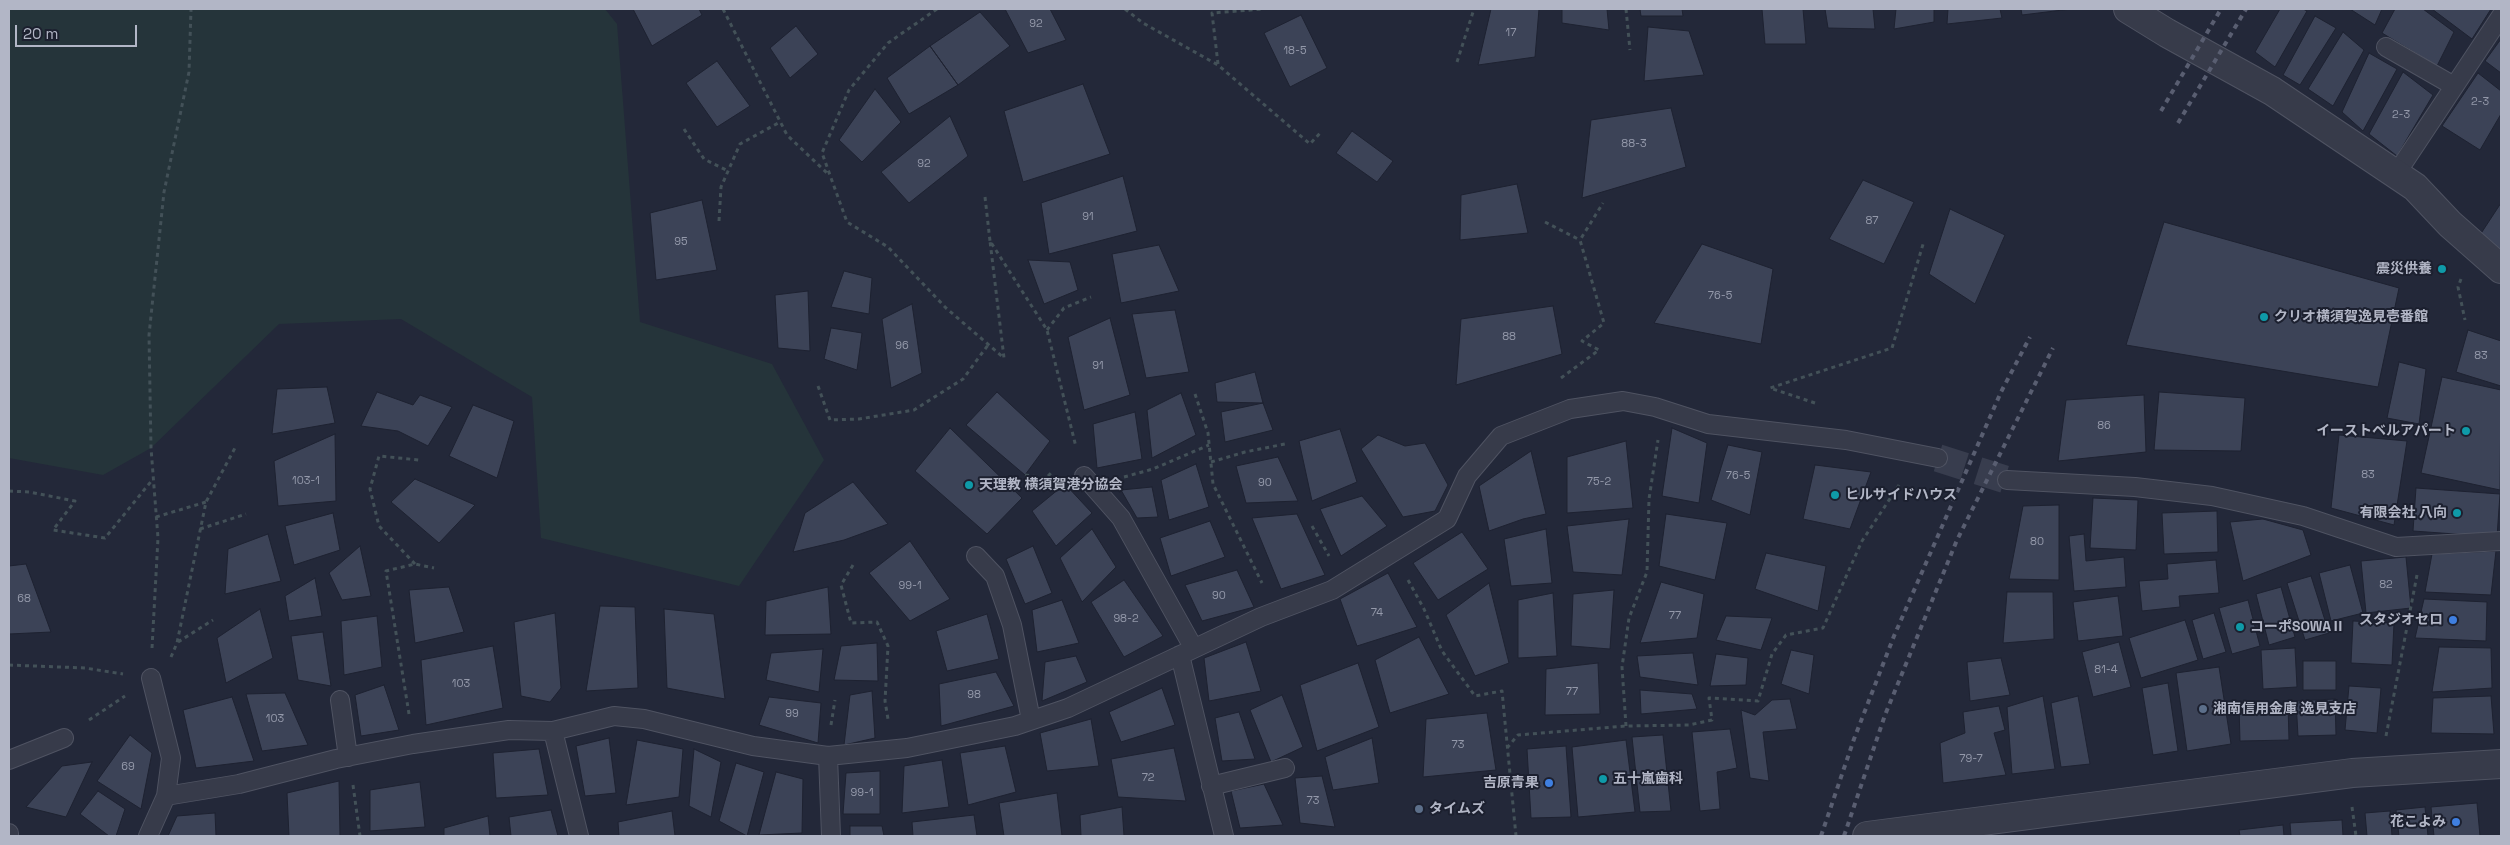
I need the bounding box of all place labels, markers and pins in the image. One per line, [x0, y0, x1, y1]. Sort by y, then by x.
place label: 震災供養 [2376, 261, 2432, 277]
marker: 震災供養 [2436, 263, 2448, 275]
place label: クリオ横須賀逸見壱番館 [2274, 309, 2428, 325]
marker: クリオ横須賀逸見壱番館 [2258, 311, 2270, 323]
place label: イーストベルアパート [2316, 423, 2456, 439]
marker: イーストベルアパート [2460, 425, 2472, 437]
place label: 天理教 横須賀港分協会 [979, 477, 1123, 493]
marker: 天理教 横須賀港分協会 [963, 479, 975, 491]
place label: ヒルサイドハウス [1845, 487, 1957, 503]
marker: ヒルサイドハウス [1829, 489, 1841, 501]
place label: 有限会社 八向 [2359, 505, 2447, 521]
marker: 有限会社 八向 [2451, 507, 2463, 519]
place label: スタジオセロ [2359, 612, 2443, 628]
marker: スタジオセロ [2447, 614, 2459, 626]
place label: コーポSOWAⅡ [2250, 619, 2345, 635]
marker: コーポSOWAⅡ [2234, 621, 2246, 633]
place label: 湘南信用金庫 逸見支店 [2213, 701, 2357, 717]
marker: 湘南信用金庫 逸見支店 [2197, 703, 2209, 715]
place label: 五十嵐歯科 [1613, 771, 1683, 787]
marker: 五十嵐歯科 [1597, 773, 1609, 785]
place label: 吉原青果 [1483, 775, 1539, 791]
marker: 吉原青果 [1543, 777, 1555, 789]
place label: タイムズ [1429, 801, 1485, 817]
marker: タイムズ [1413, 803, 1425, 815]
place label: 花こよみ [2390, 814, 2446, 830]
marker: 花こよみ [2450, 816, 2462, 828]

